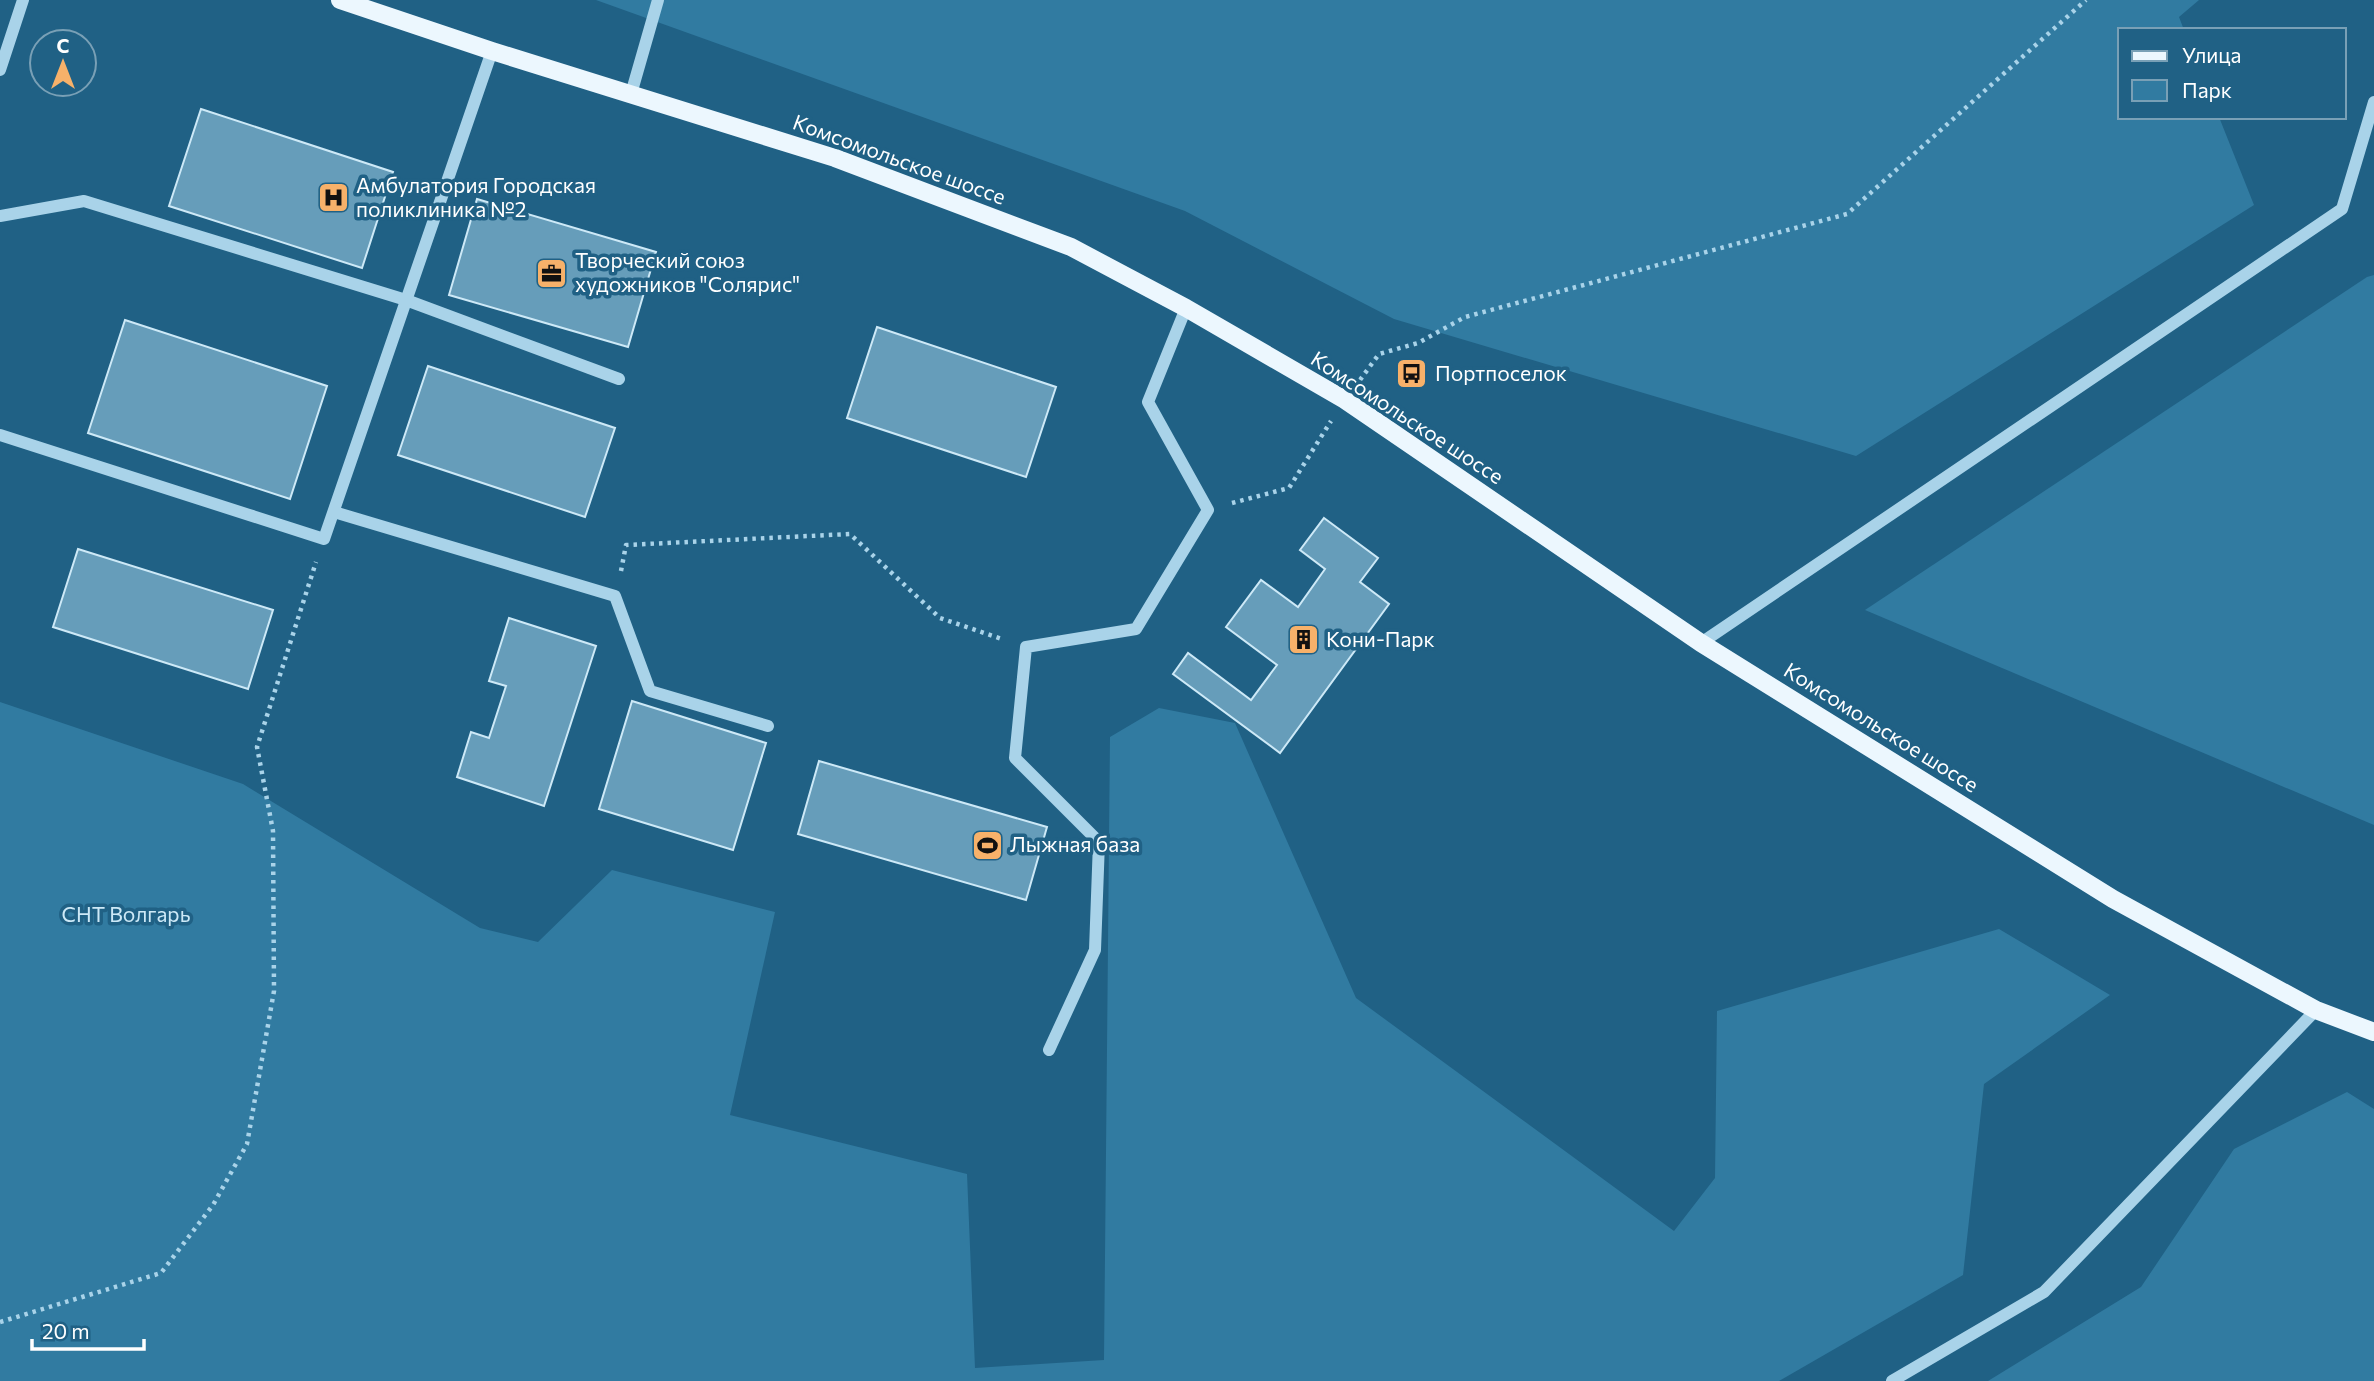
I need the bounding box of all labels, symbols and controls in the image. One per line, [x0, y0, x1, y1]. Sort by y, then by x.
north arrow [28, 28, 98, 98]
legend [2118, 28, 2346, 119]
text: С [57, 34, 70, 57]
text: Улица [2182, 42, 2241, 67]
text: Парк [2182, 77, 2232, 102]
street label: Комсомольское шоссе [790, 108, 1009, 209]
place label: Амбулатория Городская поликлиника №2 [356, 172, 596, 221]
hospital icon: Амбулатория Городская поликлиника №2 [316, 181, 350, 215]
place label: Творческий союз художников "Солярис" [575, 247, 800, 296]
office icon: Творческий союз художников "Солярис" [535, 256, 569, 290]
street label: Комсомольское шоссе [1307, 345, 1509, 488]
bus stop icon: Портпоселок [1395, 357, 1429, 391]
place label: Портпоселок [1435, 360, 1567, 385]
building icon: Кони-Парк [1286, 623, 1320, 657]
place label: Кони-Парк [1326, 626, 1435, 651]
street label: Комсомольское шоссе [1780, 657, 1984, 797]
sports icon: Лыжная база [970, 828, 1004, 862]
place label: Лыжная база [1010, 831, 1140, 856]
park label: СНТ Волгарь [62, 901, 191, 926]
scale bar [32, 1308, 144, 1352]
text: 20 m [42, 1318, 90, 1343]

